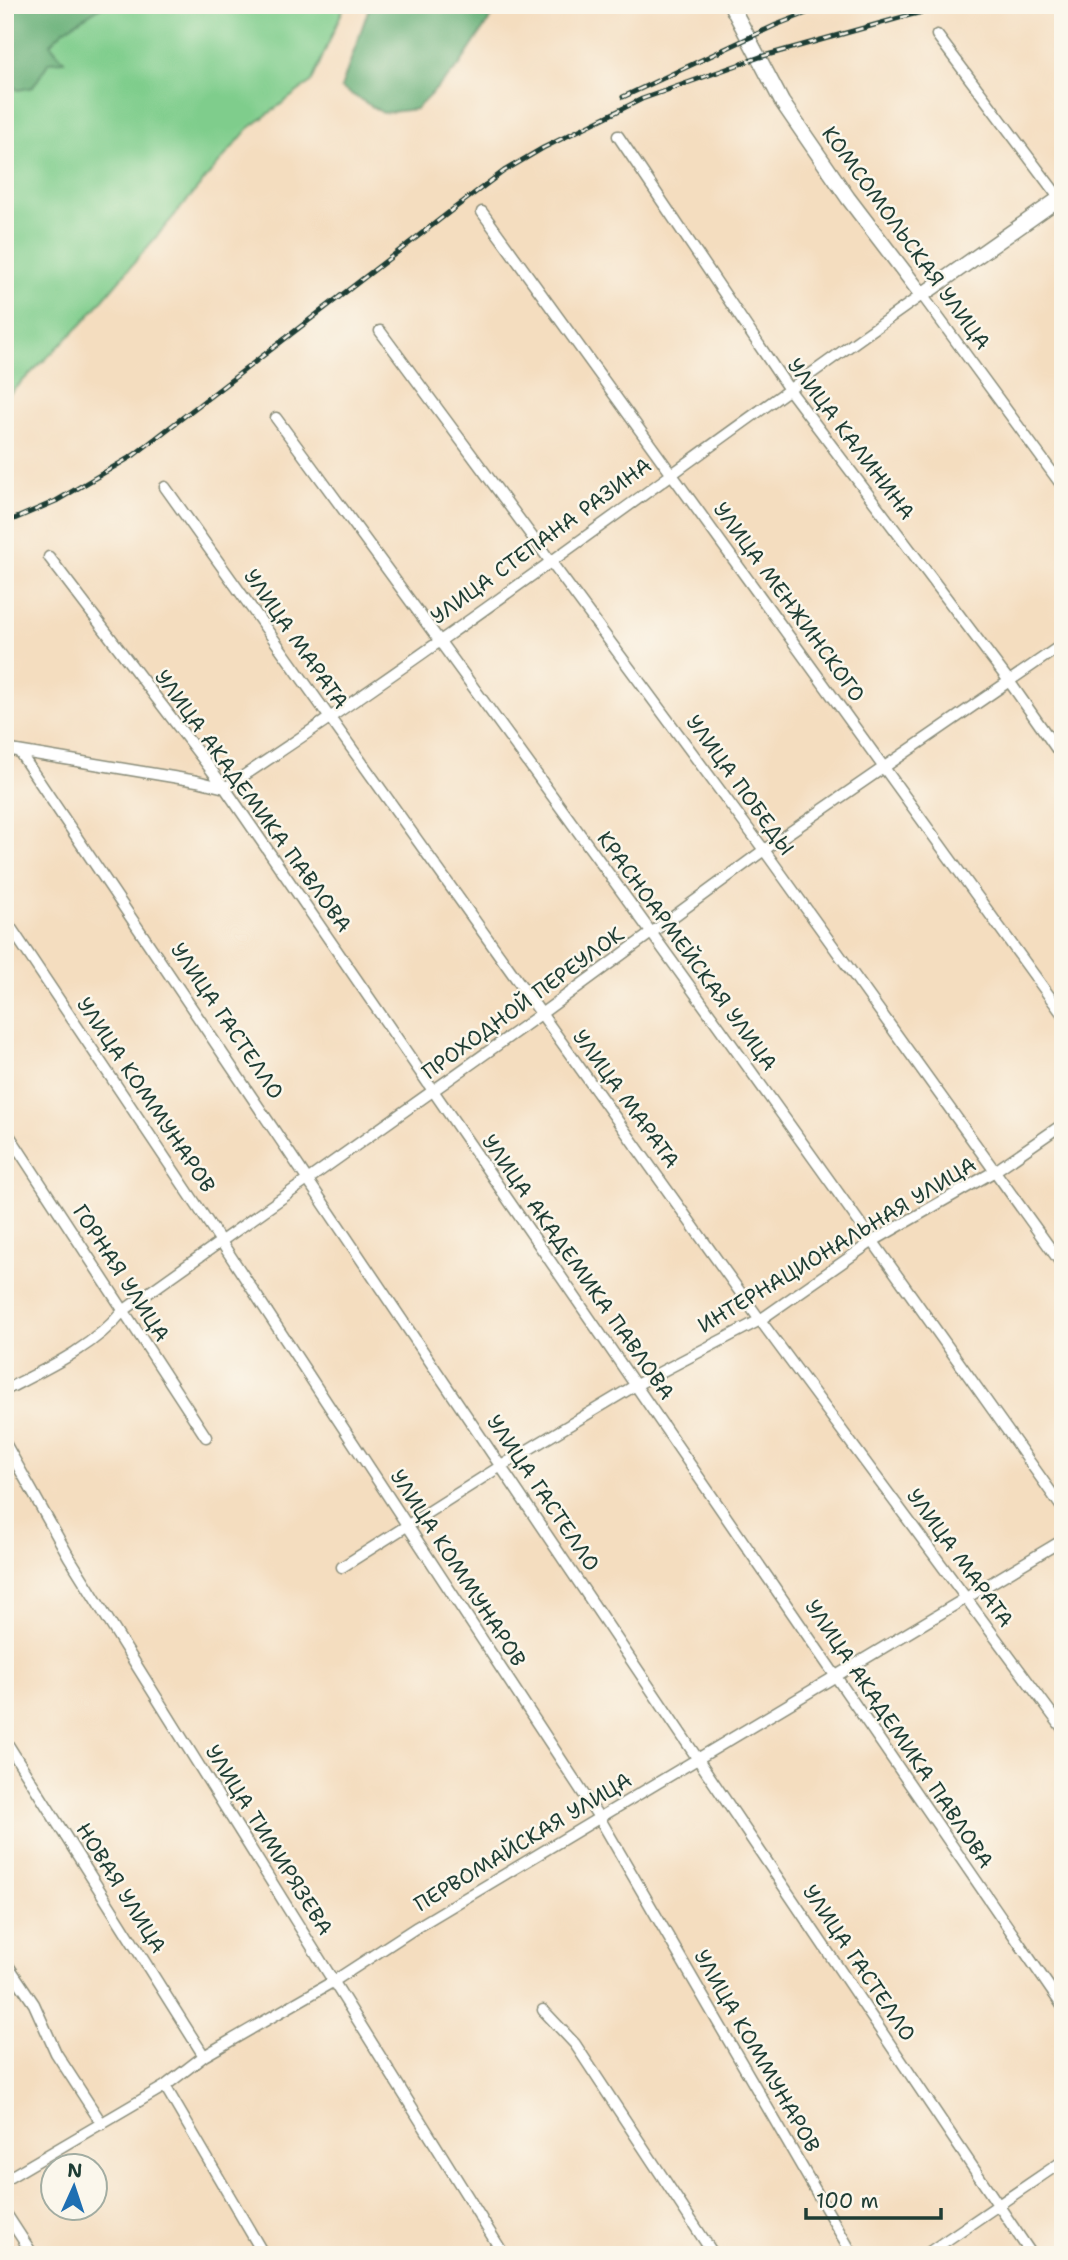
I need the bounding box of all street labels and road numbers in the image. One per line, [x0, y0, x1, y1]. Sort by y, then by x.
street label: КОМСОМОЛЬСКАЯ УЛИЦА [815, 121, 997, 355]
street label: УЛИЦА КАЛИНИНА [781, 352, 921, 526]
street label: УЛИЦА СТЕПАНА РАЗИНА [425, 451, 657, 631]
street label: УЛИЦА МЕНЖИНСКОГО [707, 496, 871, 708]
street label: УЛИЦА МАРАТА [237, 563, 355, 715]
street label: УЛИЦА АКАДЕМИКА ПАВЛОВА [148, 664, 358, 938]
street label: УЛИЦА ПОБЕДЫ [680, 709, 800, 861]
street label: КРАСНОАРМЕЙСКАЯ УЛИЦА [591, 826, 783, 1076]
street label: ПРОХОДНОЙ ПЕРЕУЛОК [416, 920, 630, 1086]
street label: УЛИЦА ГАСТЕЛЛО [164, 937, 290, 1105]
street label: УЛИЦА КОММУНАРОВ [70, 992, 222, 1198]
street label: УЛИЦА МАРАТА [566, 1024, 686, 1174]
street label: УЛИЦА АКАДЕМИКА ПАВЛОВА [475, 1129, 681, 1405]
street label: ИНТЕРНАЦИОНАЛЬНАЯ УЛИЦА [693, 1151, 981, 1339]
street label: ГОРНАЯ УЛИЦА [66, 1199, 176, 1347]
street label: УЛИЦА ГАСТЕЛЛО [480, 1409, 606, 1577]
street label: УЛИЦА КОММУНАРОВ [384, 1464, 532, 1672]
street label: УЛИЦА МАРАТА [900, 1483, 1020, 1633]
street label: УЛИЦА АКАДЕМИКА ПАВЛОВА [798, 1594, 1000, 1874]
street label: УЛИЦА ТИМИРЯЗЕВА [199, 1739, 339, 1941]
street label: ПЕРВОМАЙСКАЯ УЛИЦА [409, 1766, 637, 1918]
street label: НОВАЯ УЛИЦА [70, 1817, 172, 1959]
street label: УЛИЦА ГАСТЕЛЛО [796, 1879, 922, 2047]
street label: УЛИЦА КОММУНАРОВ [687, 1944, 827, 2158]

